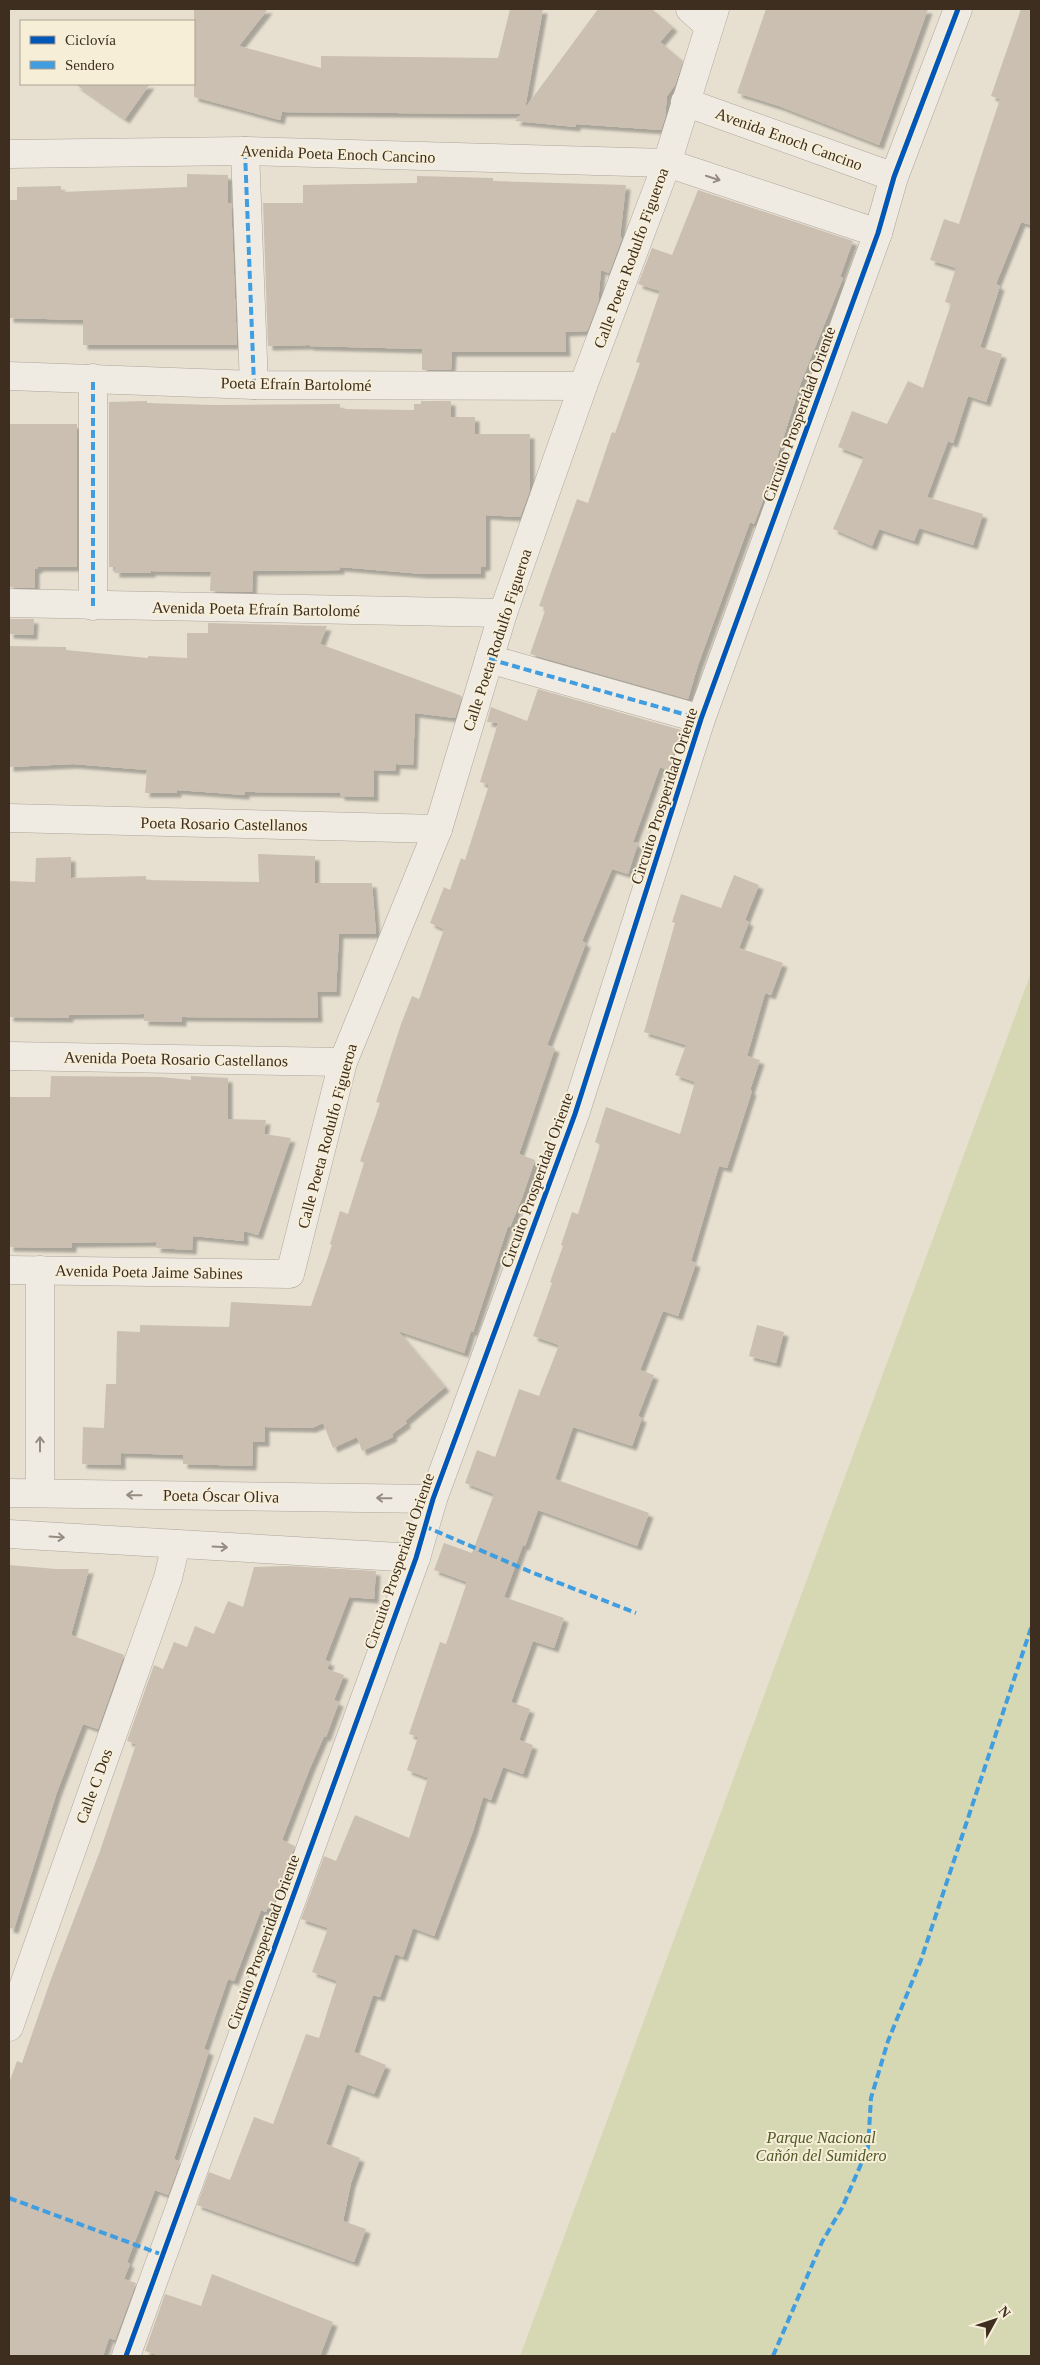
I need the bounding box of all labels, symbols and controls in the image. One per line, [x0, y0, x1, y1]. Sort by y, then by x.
legend [20, 20, 195, 85]
text: Ciclovía [65, 32, 116, 48]
text: Sendero [65, 57, 114, 73]
street label: Avenida Enoch Cancino [713, 104, 865, 174]
street label: Avenida Poeta Enoch Cancino [240, 142, 436, 166]
street label: Calle Poeta Rodulfo Figueroa [590, 166, 673, 351]
one-way arrow [705, 174, 720, 183]
street label: Circuito Prosperidad Oriente [759, 324, 840, 504]
street label: Poeta Efraín Bartolomé [220, 374, 372, 394]
street label: Calle Poeta Rodulfo Figueroa [459, 547, 535, 734]
street label: Avenida Poeta Efraín Bartolomé [152, 599, 360, 619]
street label: Circuito Prosperidad Oriente [627, 705, 702, 887]
street label: Poeta Rosario Castellanos [140, 814, 308, 834]
street label: Calle Poeta Rodulfo Figueroa [294, 1042, 361, 1231]
street label: Avenida Poeta Rosario Castellanos [64, 1049, 288, 1069]
street label: Circuito Prosperidad Oriente [497, 1090, 578, 1270]
street label: Avenida Poeta Jaime Sabines [55, 1262, 243, 1282]
one-way arrow [35, 1437, 45, 1453]
street label: Circuito Prosperidad Oriente [361, 1471, 438, 1651]
street label: Poeta Óscar Oliva [163, 1485, 279, 1506]
one-way arrow [127, 1490, 143, 1499]
one-way arrow [377, 1494, 393, 1503]
one-way arrow [49, 1533, 65, 1542]
one-way arrow [211, 1542, 227, 1551]
street label: Calle C Dos [73, 1746, 115, 1826]
street label: Circuito Prosperidad Oriente [223, 1852, 304, 2032]
park label: Parque Nacional Cañón del Sumidero [756, 2129, 886, 2164]
north arrow [970, 2295, 1020, 2345]
text: N [996, 2303, 1014, 2321]

